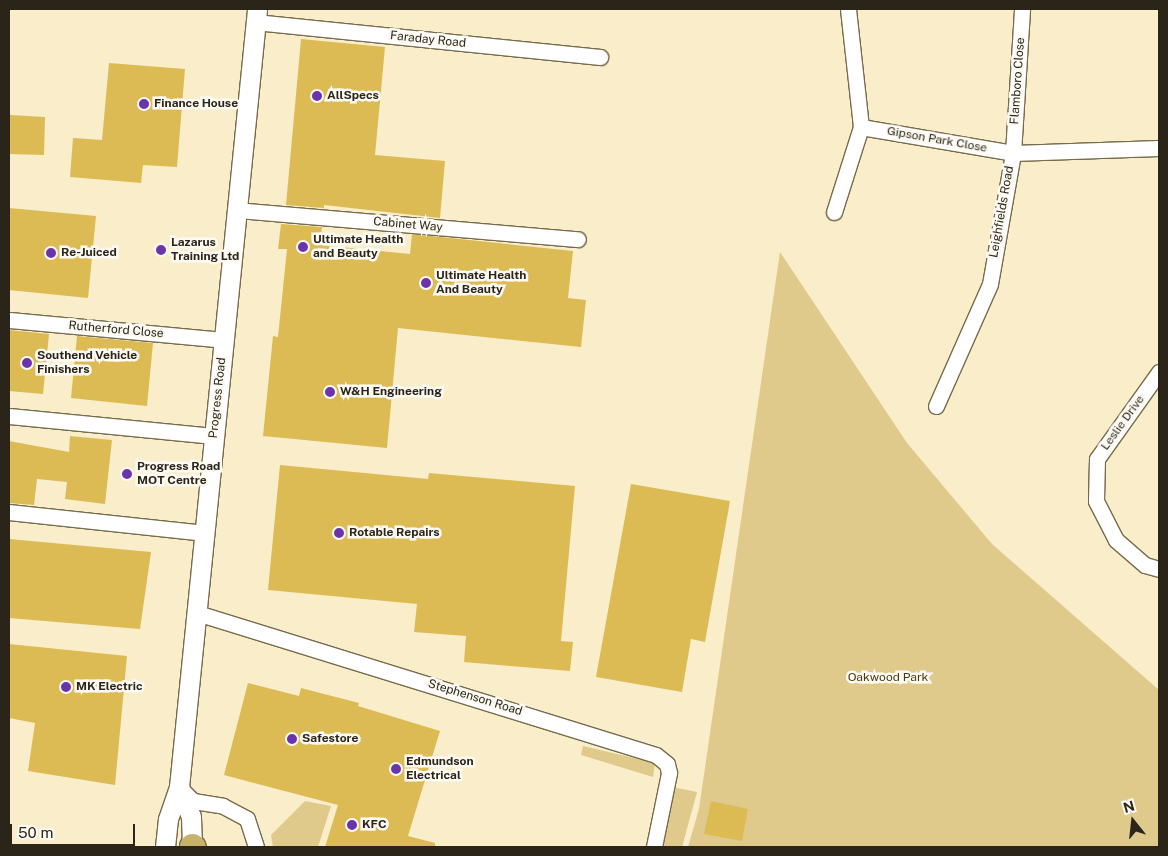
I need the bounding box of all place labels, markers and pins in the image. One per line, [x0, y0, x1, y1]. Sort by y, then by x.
place label: AllSpecs [327, 89, 379, 103]
marker: AllSpecs [311, 90, 323, 102]
place label: Finance House [154, 97, 238, 111]
marker: Finance House [138, 98, 150, 110]
place label: Ultimate Health and Beauty [313, 233, 404, 261]
place label: Lazarus Training Ltd [171, 236, 239, 264]
marker: Ultimate Health and Beauty [297, 241, 309, 253]
marker: Lazarus Training Ltd [155, 244, 167, 256]
place label: Re-Juiced [61, 246, 117, 260]
marker: Re-Juiced [45, 247, 57, 259]
place label: Ultimate Health And Beauty [436, 269, 527, 297]
marker: Ultimate Health And Beauty [420, 277, 432, 289]
place label: Southend Vehicle Finishers [37, 349, 137, 377]
marker: Southend Vehicle Finishers [21, 357, 33, 369]
place label: W&H Engineering [340, 385, 442, 399]
marker: W&H Engineering [324, 386, 336, 398]
place label: Progress Road MOT Centre [137, 460, 220, 488]
marker: Progress Road MOT Centre [121, 468, 133, 480]
place label: Rotable Repairs [349, 526, 440, 540]
marker: Rotable Repairs [333, 527, 345, 539]
place label: MK Electric [76, 680, 142, 694]
marker: MK Electric [60, 681, 72, 693]
place label: Safestore [302, 732, 358, 746]
marker: Safestore [286, 733, 298, 745]
place label: Edmundson Electrical [406, 755, 474, 783]
marker: Edmundson Electrical [390, 763, 402, 775]
place label: KFC [362, 818, 387, 832]
marker: KFC [346, 819, 358, 831]

